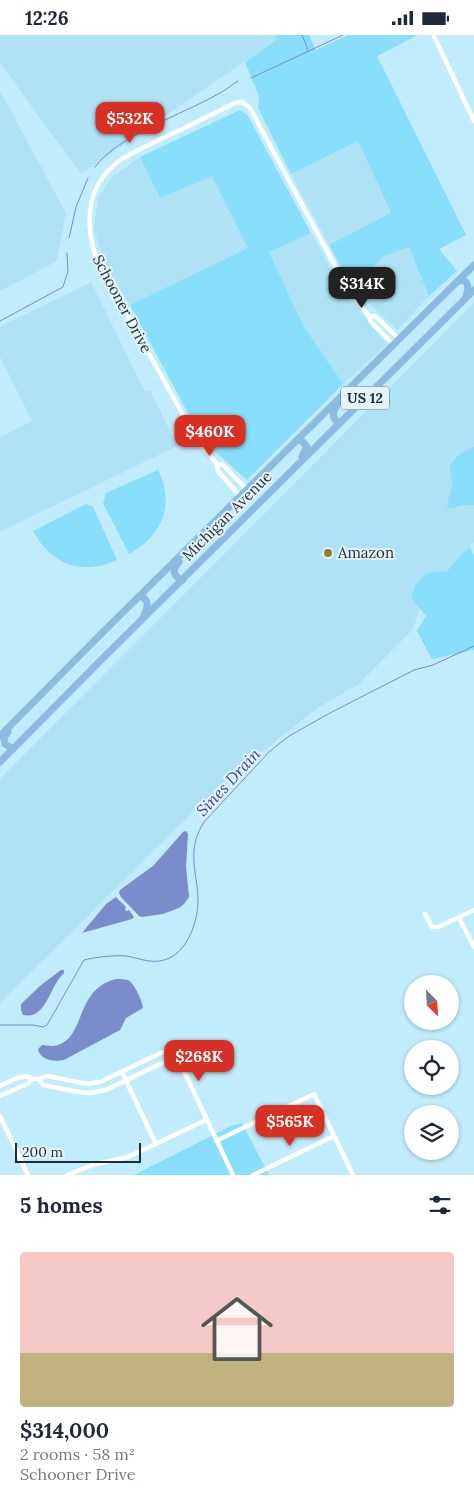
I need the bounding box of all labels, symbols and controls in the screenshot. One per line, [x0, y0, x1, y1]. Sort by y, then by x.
text: 12:26 [25, 6, 69, 30]
pin: $532K [95, 101, 165, 144]
text: $532K [107, 108, 153, 128]
street label: Schooner Drive [89, 252, 156, 356]
pin: $314K [327, 267, 397, 309]
text: $314K [339, 273, 385, 293]
road number: US 12 [341, 387, 389, 409]
pin: $460K [175, 415, 245, 457]
text: $460K [186, 421, 234, 441]
street label: Michigan Avenue [178, 467, 275, 564]
place label: Amazon [337, 543, 394, 562]
marker: Amazon [322, 547, 334, 559]
water label: Sines Drain [192, 744, 265, 820]
north arrow [404, 975, 459, 1030]
map controls [404, 975, 459, 1160]
pin: $268K [164, 1039, 234, 1082]
button: locate [404, 1040, 459, 1095]
text: $268K [175, 1046, 223, 1066]
pin: $565K [255, 1105, 325, 1147]
button: layers [404, 1105, 459, 1160]
text: $565K [266, 1111, 314, 1131]
scale bar [15, 1140, 141, 1163]
text: 200 m [22, 1143, 63, 1161]
icon: filters [426, 1191, 454, 1219]
text: 5 homes [20, 1192, 103, 1219]
icon: home [192, 1284, 282, 1374]
text: $314,000 [20, 1417, 109, 1444]
text: 2 rooms · 58 m² [20, 1444, 135, 1464]
text: Schooner Drive [20, 1464, 135, 1484]

